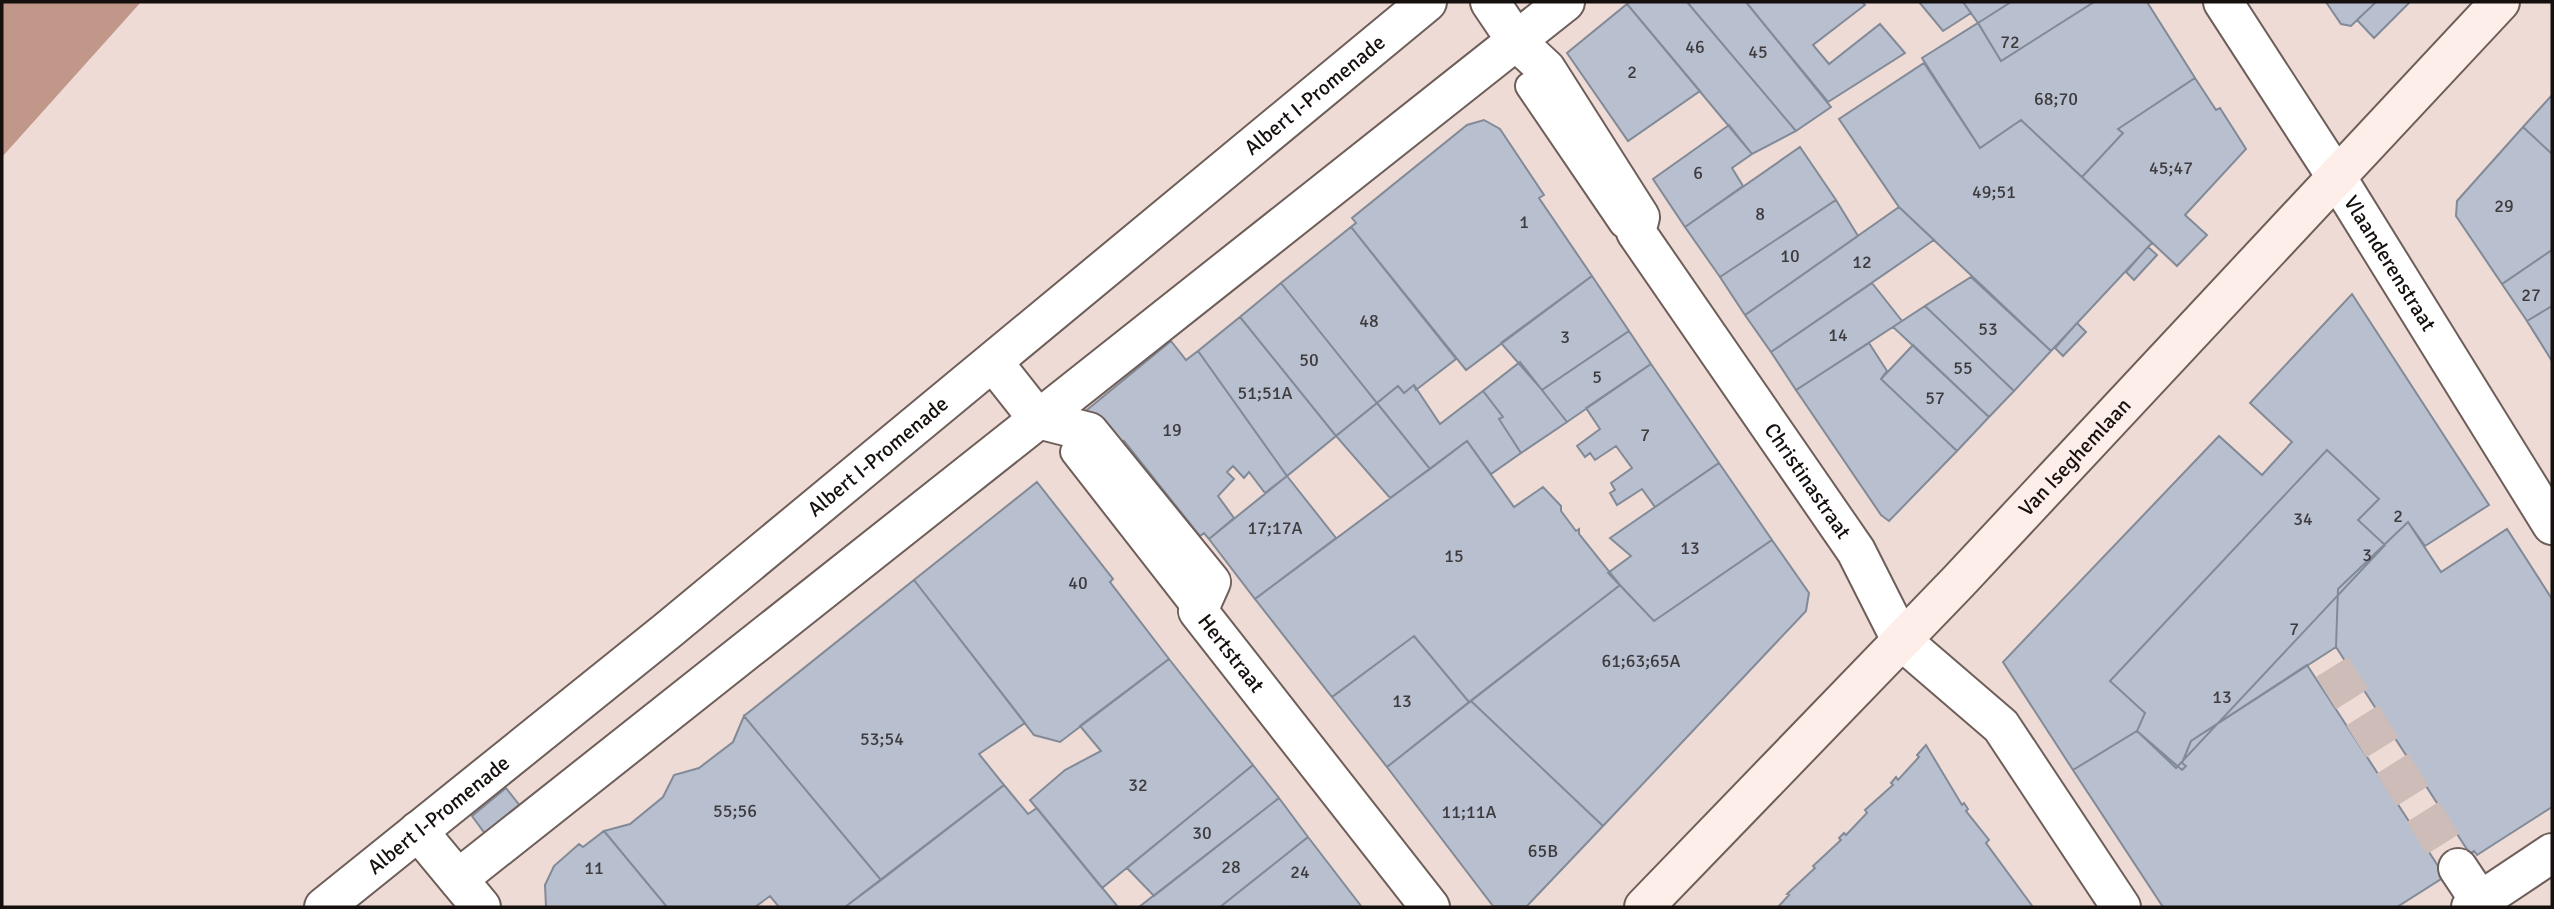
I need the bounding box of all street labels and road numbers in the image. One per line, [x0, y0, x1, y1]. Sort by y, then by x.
street label: Albert I-Promenade [1239, 29, 1390, 161]
street label: Vlaanderenstraat [2338, 191, 2442, 336]
street label: Albert I-Promenade [802, 391, 954, 522]
street label: Van Iseghemlaan [2013, 392, 2136, 522]
street label: Christinastraat [1759, 418, 1857, 544]
street label: Hertstraat [1192, 609, 1270, 698]
street label: Albert I-Promenade [362, 750, 515, 880]

